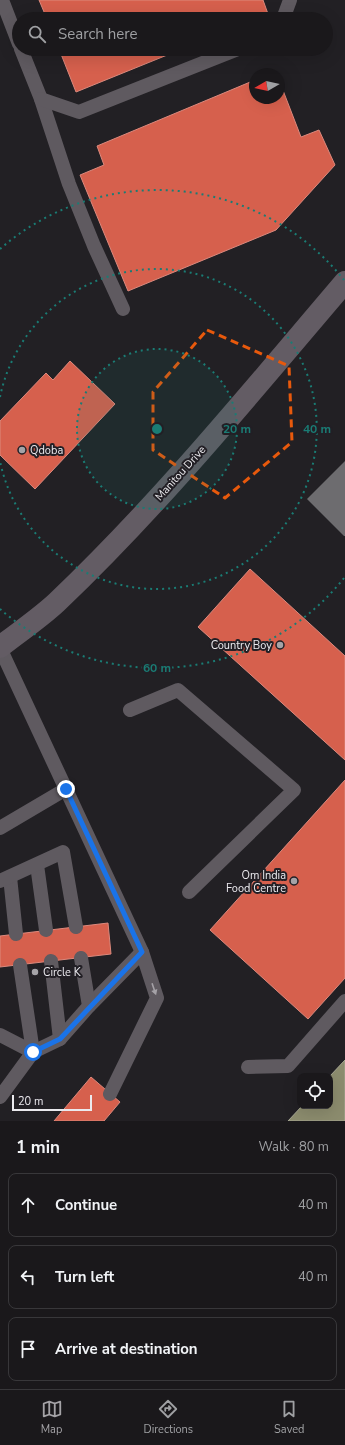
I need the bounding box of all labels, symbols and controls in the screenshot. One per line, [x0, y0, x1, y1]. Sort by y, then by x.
search box [12, 12, 333, 56]
icon: search [26, 23, 48, 45]
text: Search here [58, 24, 138, 44]
north arrow [249, 68, 285, 104]
text: 20 m [223, 421, 251, 437]
text: 40 m [303, 421, 331, 437]
centre of rings [150, 422, 164, 436]
place label: Qdoba [30, 443, 63, 458]
street label: Manitou Drive [152, 443, 209, 504]
marker: Qdoba [17, 445, 27, 455]
place label: Country Boy [211, 638, 272, 653]
marker: Country Boy [275, 640, 285, 650]
text: 60 m [143, 660, 171, 676]
route end [57, 780, 75, 798]
place label: Om India Food Centre [226, 868, 286, 896]
marker: Om India Food Centre [289, 876, 299, 886]
place label: Circle K [43, 965, 82, 980]
marker: Circle K [30, 967, 40, 977]
one-way arrow [152, 983, 158, 995]
route start [24, 1043, 42, 1061]
map controls [297, 1073, 333, 1109]
button: locate [297, 1073, 333, 1109]
scale bar [12, 1093, 92, 1112]
text: 20 m [18, 1094, 43, 1109]
text: 1 min [16, 1136, 60, 1159]
text: Walk · 80 m [258, 1138, 329, 1156]
icon: ahead [17, 1194, 39, 1216]
text: Continue [55, 1195, 117, 1215]
text: 40 m [298, 1196, 328, 1214]
icon: left [17, 1266, 39, 1288]
text: Turn left [55, 1267, 114, 1287]
text: 40 m [298, 1268, 328, 1286]
icon: arrive [17, 1338, 39, 1360]
text: Arrive at destination [55, 1339, 198, 1359]
tab: Map [41, 1398, 63, 1437]
tab: Directions [144, 1398, 193, 1437]
tab: Saved [274, 1398, 304, 1437]

